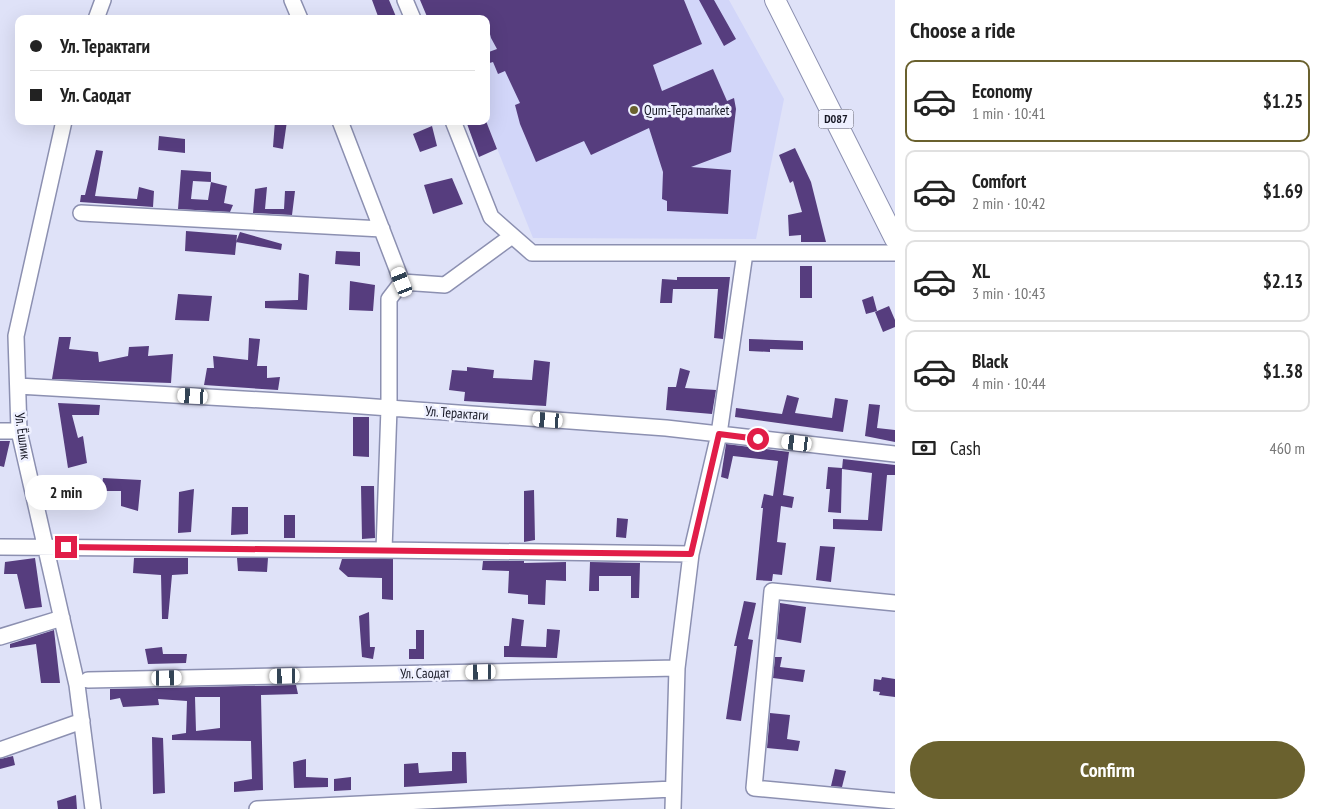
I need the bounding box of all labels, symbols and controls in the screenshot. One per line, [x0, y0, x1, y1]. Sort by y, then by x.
text: Choose a ride [910, 16, 1015, 44]
text: Ул. Терактаги [60, 34, 150, 58]
icon: car [912, 79, 957, 124]
text: Economy [972, 79, 1032, 103]
text: Ул. Саодат [60, 83, 131, 107]
text: $1.25 [1263, 89, 1303, 113]
place label: Qum-Tepa market [644, 101, 730, 119]
text: 1 min · 10:41 [972, 103, 1046, 123]
marker: Qum-Tepa market [628, 104, 640, 116]
road number: D087 [818, 110, 854, 128]
icon: car [912, 169, 957, 214]
text: Comfort [972, 169, 1026, 193]
text: $1.69 [1263, 179, 1303, 203]
text: 2 min · 10:42 [972, 193, 1046, 213]
icon: car [912, 259, 957, 304]
text: XL [972, 259, 990, 283]
car [389, 265, 414, 299]
text: $2.13 [1263, 269, 1303, 293]
text: 3 min · 10:43 [972, 283, 1046, 303]
icon: car [912, 349, 957, 394]
text: Black [972, 349, 1008, 373]
text: $1.38 [1263, 359, 1303, 383]
text: 4 min · 10:44 [972, 373, 1046, 393]
car [177, 388, 208, 404]
street label: Ул. Терактаги [425, 402, 489, 424]
street label: Ул. Ёшлик [11, 411, 35, 461]
car [532, 411, 563, 429]
route start [747, 428, 769, 450]
car [781, 434, 812, 452]
icon: cash [910, 434, 938, 462]
text: Cash [950, 436, 981, 460]
text: 460 m [1270, 438, 1305, 458]
callout: 2 min [25, 474, 107, 510]
text: 2 min [50, 482, 82, 502]
route end [55, 536, 77, 558]
street label: Ул. Саодат [400, 664, 451, 682]
car [465, 664, 496, 680]
car [269, 668, 300, 684]
car [151, 670, 182, 686]
button: Confirm [910, 741, 1305, 799]

